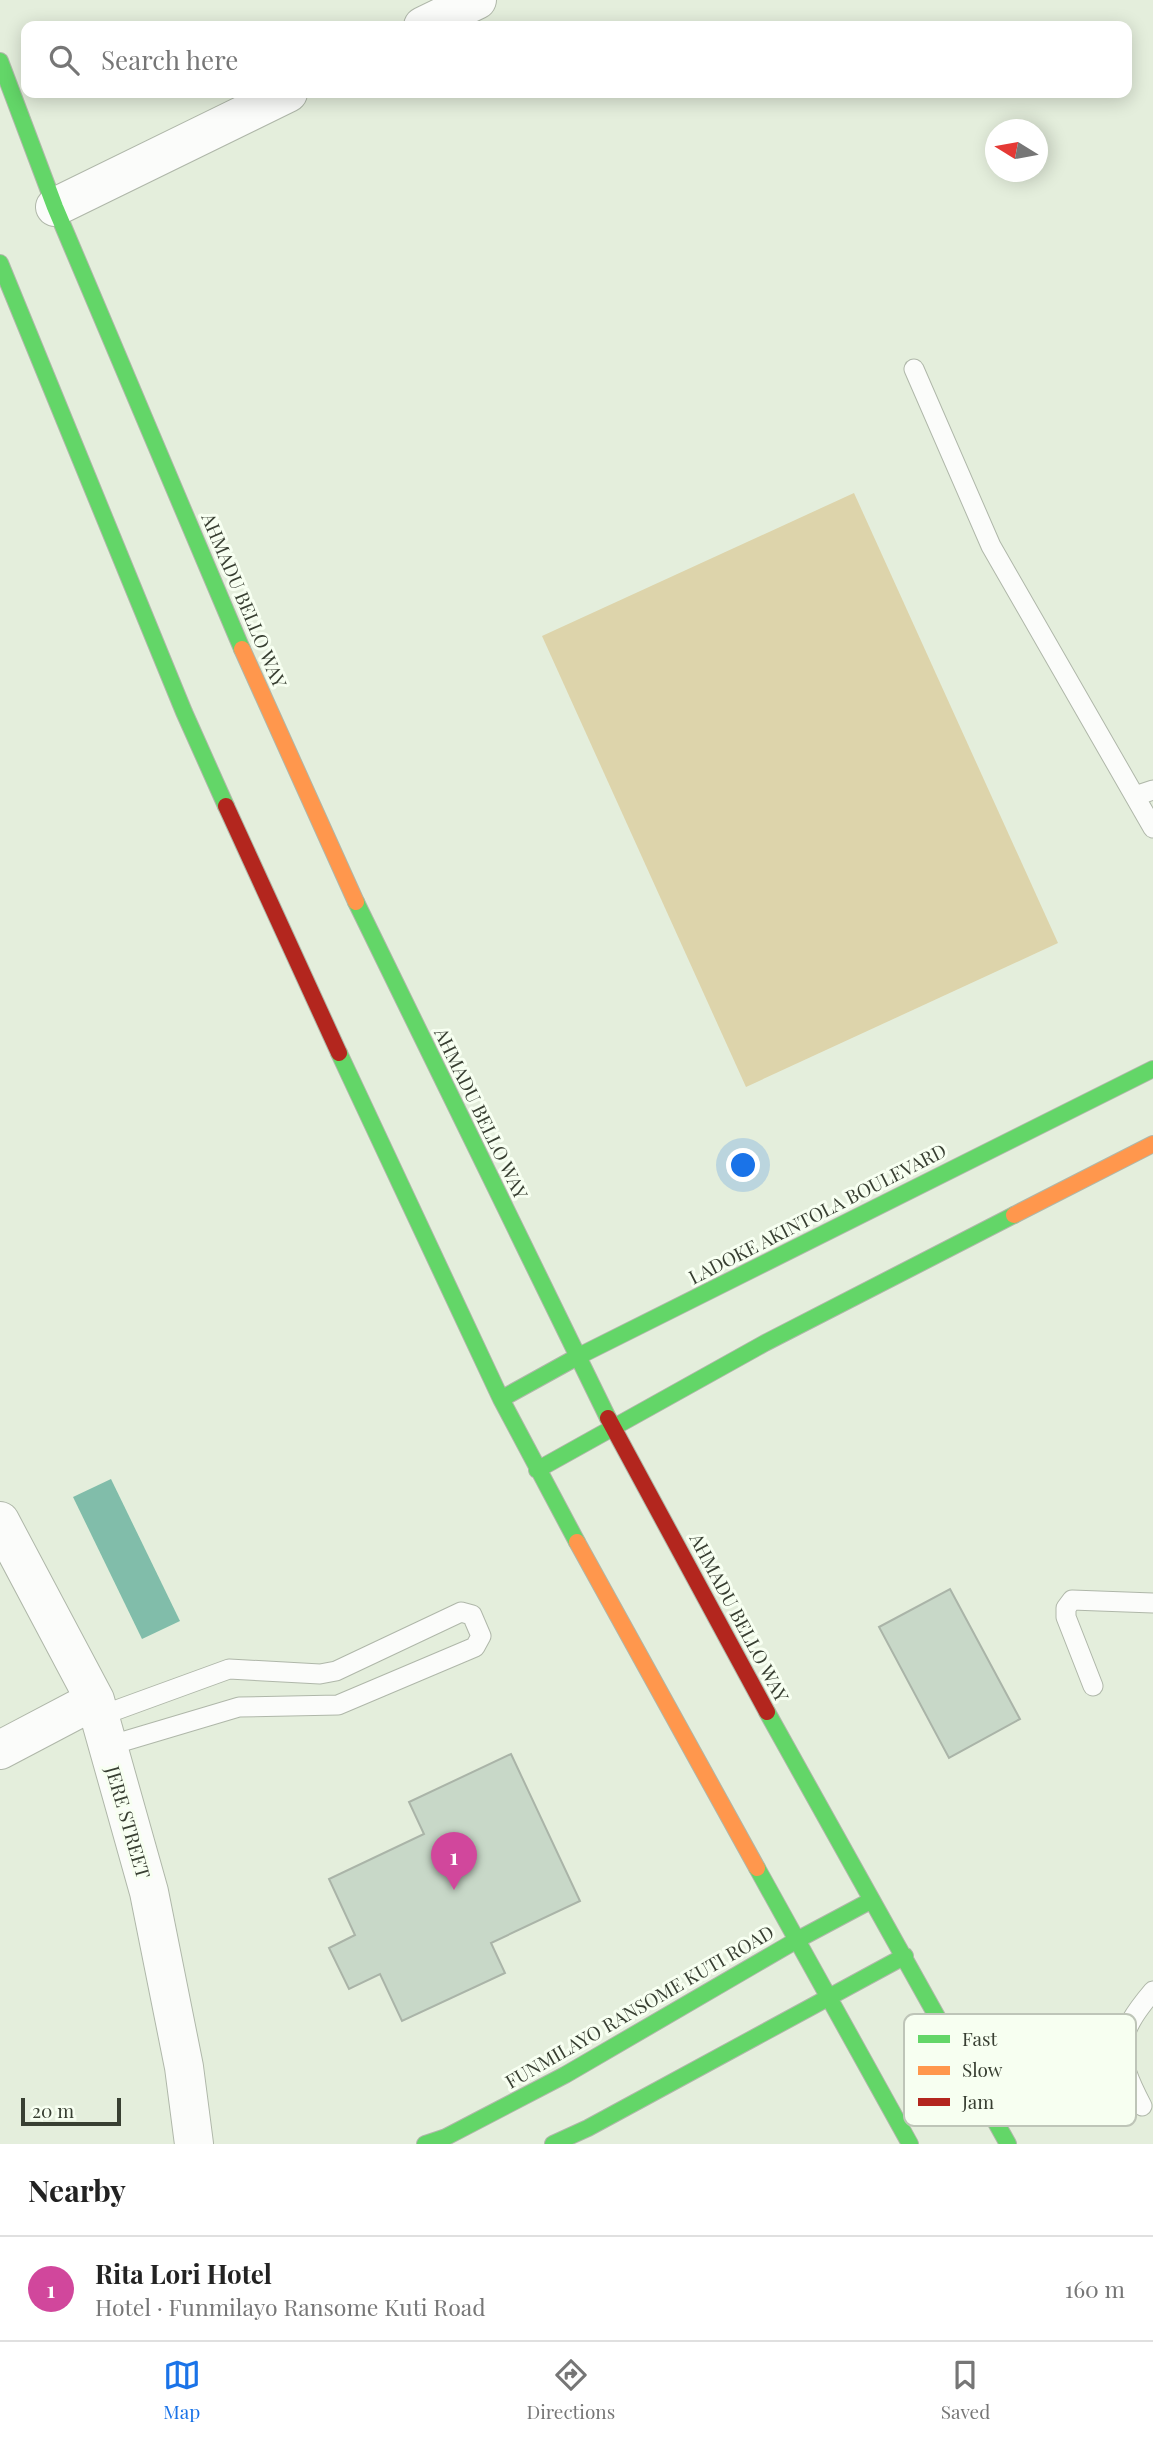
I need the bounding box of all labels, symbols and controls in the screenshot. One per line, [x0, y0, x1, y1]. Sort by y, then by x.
search box [21, 21, 1132, 98]
icon: search [45, 41, 83, 79]
text: Search here [101, 42, 238, 77]
north arrow [985, 119, 1048, 182]
street label: AHMADU BELLO WAY [196, 508, 294, 692]
street label: AHMADU BELLO WAY [429, 1022, 535, 1204]
street label: LADOKE AKINTOLA BOULEVARD [684, 1137, 950, 1289]
your location [726, 1148, 760, 1182]
street label: AHMADU BELLO WAY [684, 1527, 796, 1707]
street label: JERE STREET [100, 1762, 157, 1881]
pin: 1 [431, 1832, 477, 1890]
street label: FUNMILAYO RANSOME KUTI ROAD [500, 1918, 778, 2094]
legend [904, 2014, 1136, 2126]
text: Fast [962, 2025, 998, 2051]
text: Slow [962, 2056, 1003, 2082]
text: Jam [961, 2088, 994, 2114]
scale bar [21, 2095, 121, 2127]
text: 20 m [32, 2097, 74, 2123]
text: Nearby [28, 2170, 126, 2210]
text: Rita Lori Hotel [95, 2256, 272, 2291]
text: 1 [47, 2273, 55, 2304]
text: 160 m [1065, 2273, 1125, 2304]
text: Hotel · Funmilayo Ransome Kuti Road [95, 2291, 486, 2322]
tab: Map [163, 2356, 201, 2424]
tab: Directions [526, 2356, 615, 2424]
tab: Saved [941, 2356, 990, 2424]

